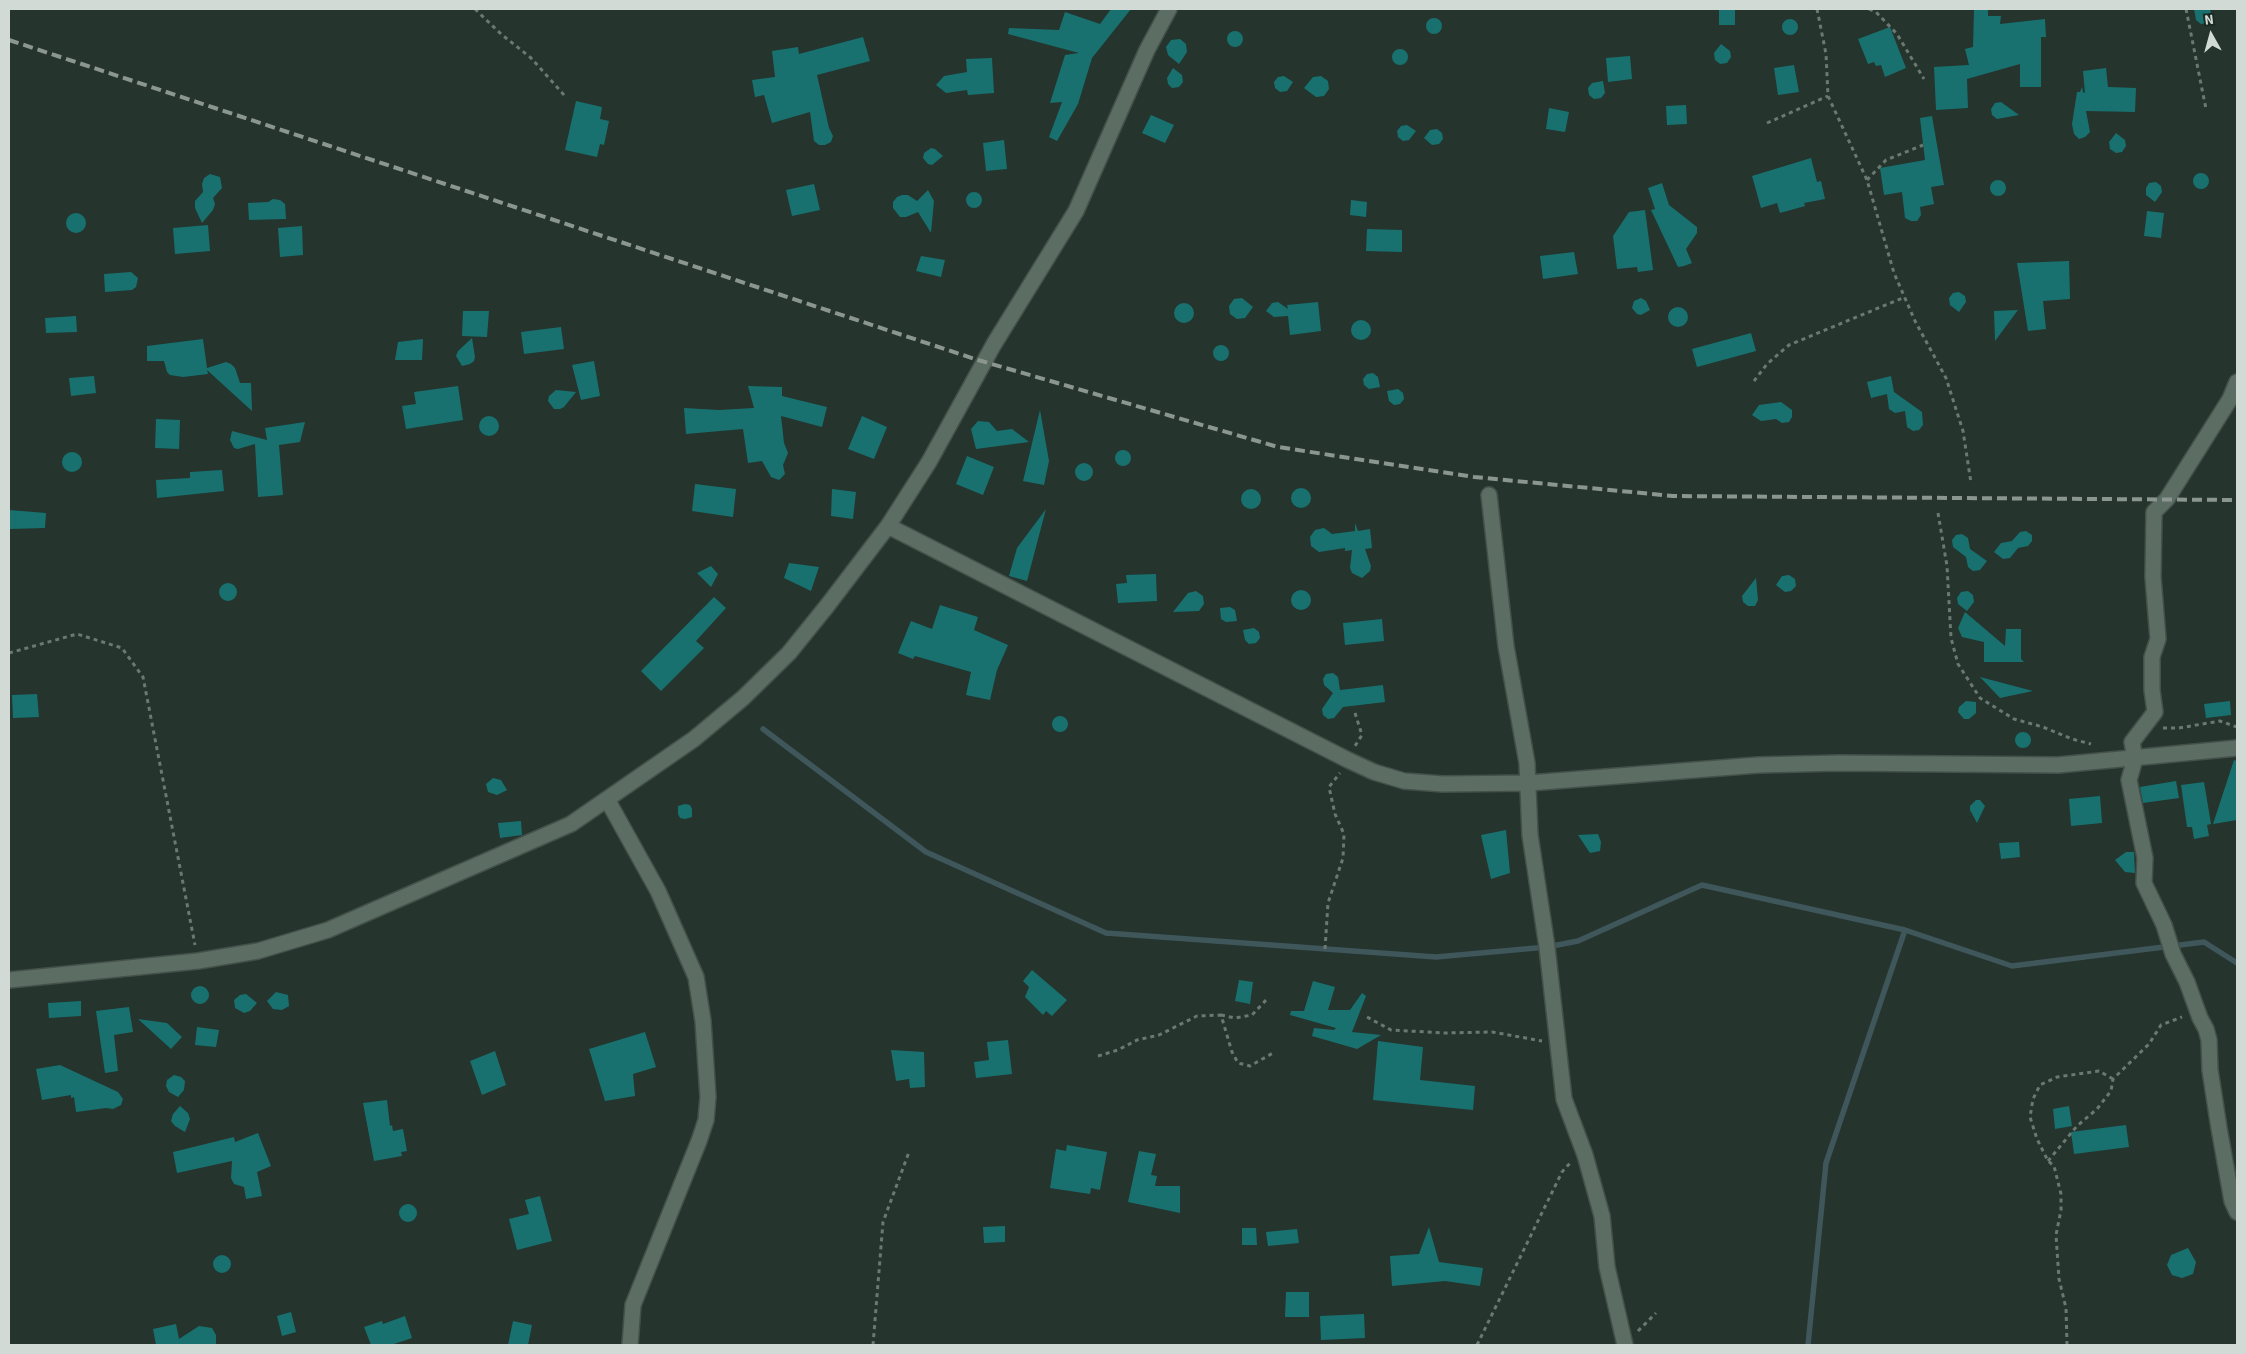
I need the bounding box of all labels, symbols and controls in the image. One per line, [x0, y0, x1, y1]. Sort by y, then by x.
north arrow [2186, 10, 2236, 60]
text: N [2203, 10, 2215, 31]

